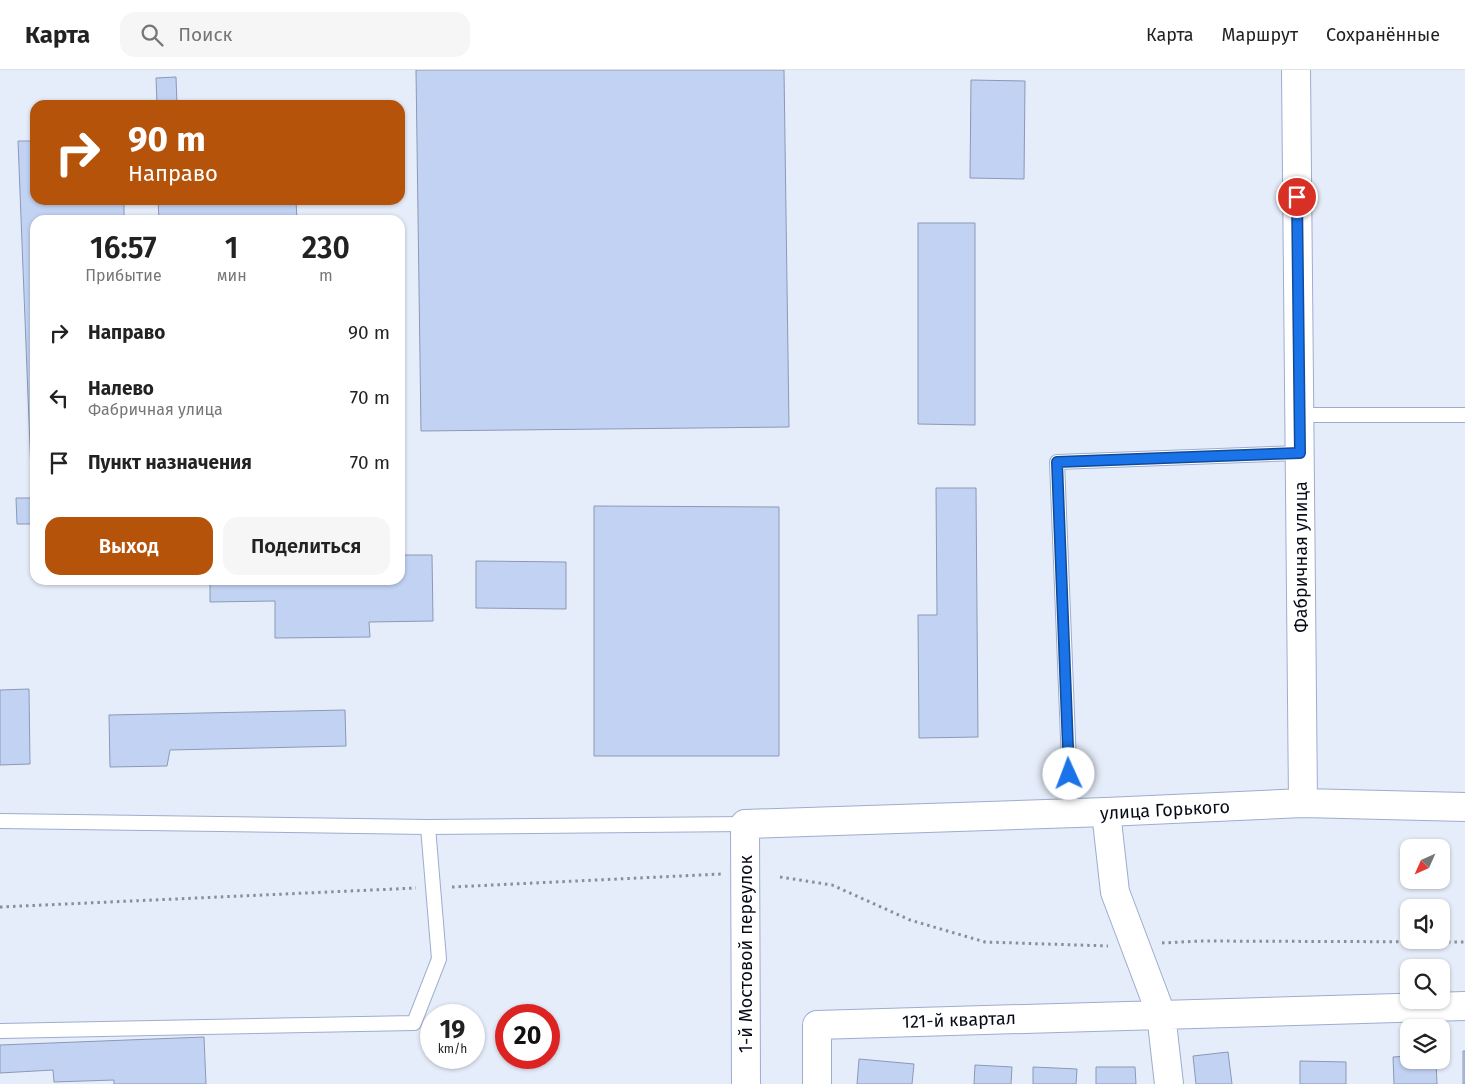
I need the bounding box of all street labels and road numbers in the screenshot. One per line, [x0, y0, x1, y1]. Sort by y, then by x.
street label: Фабричная улица [1290, 481, 1312, 633]
street label: улица Горького [1099, 796, 1231, 824]
street label: 1-й Мостовой переулок [735, 854, 757, 1053]
street label: 121-й квартал [902, 1007, 1016, 1033]

